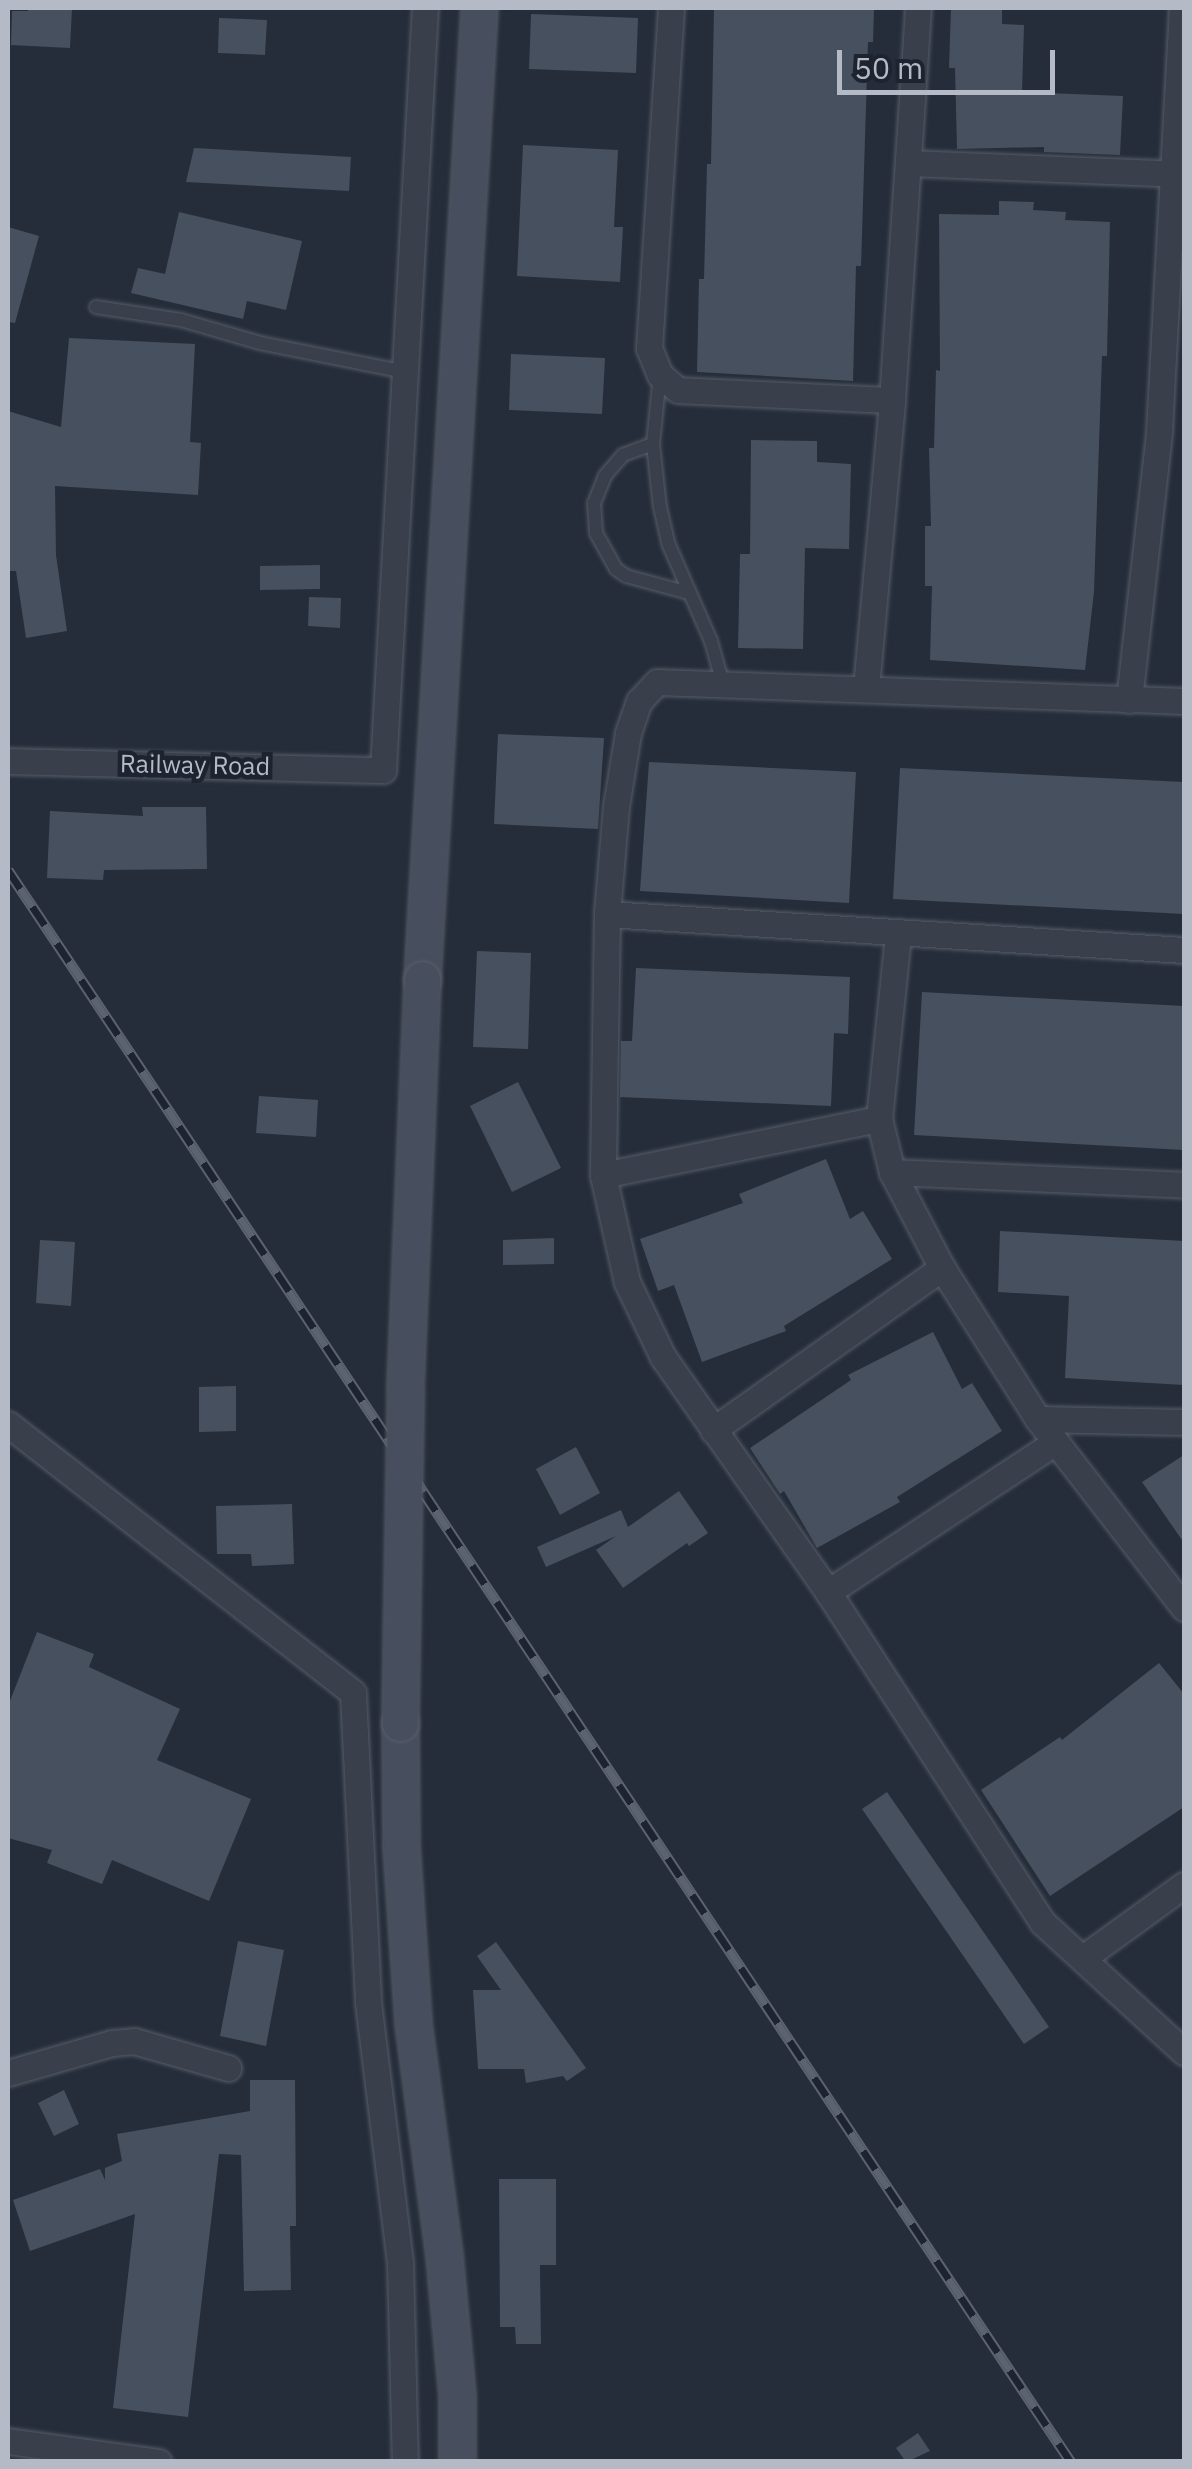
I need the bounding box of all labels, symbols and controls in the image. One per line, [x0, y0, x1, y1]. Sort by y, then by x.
scale bar [842, 30, 1060, 92]
text: 50 m [854, 48, 923, 87]
street label: Railway Road [120, 749, 270, 781]

